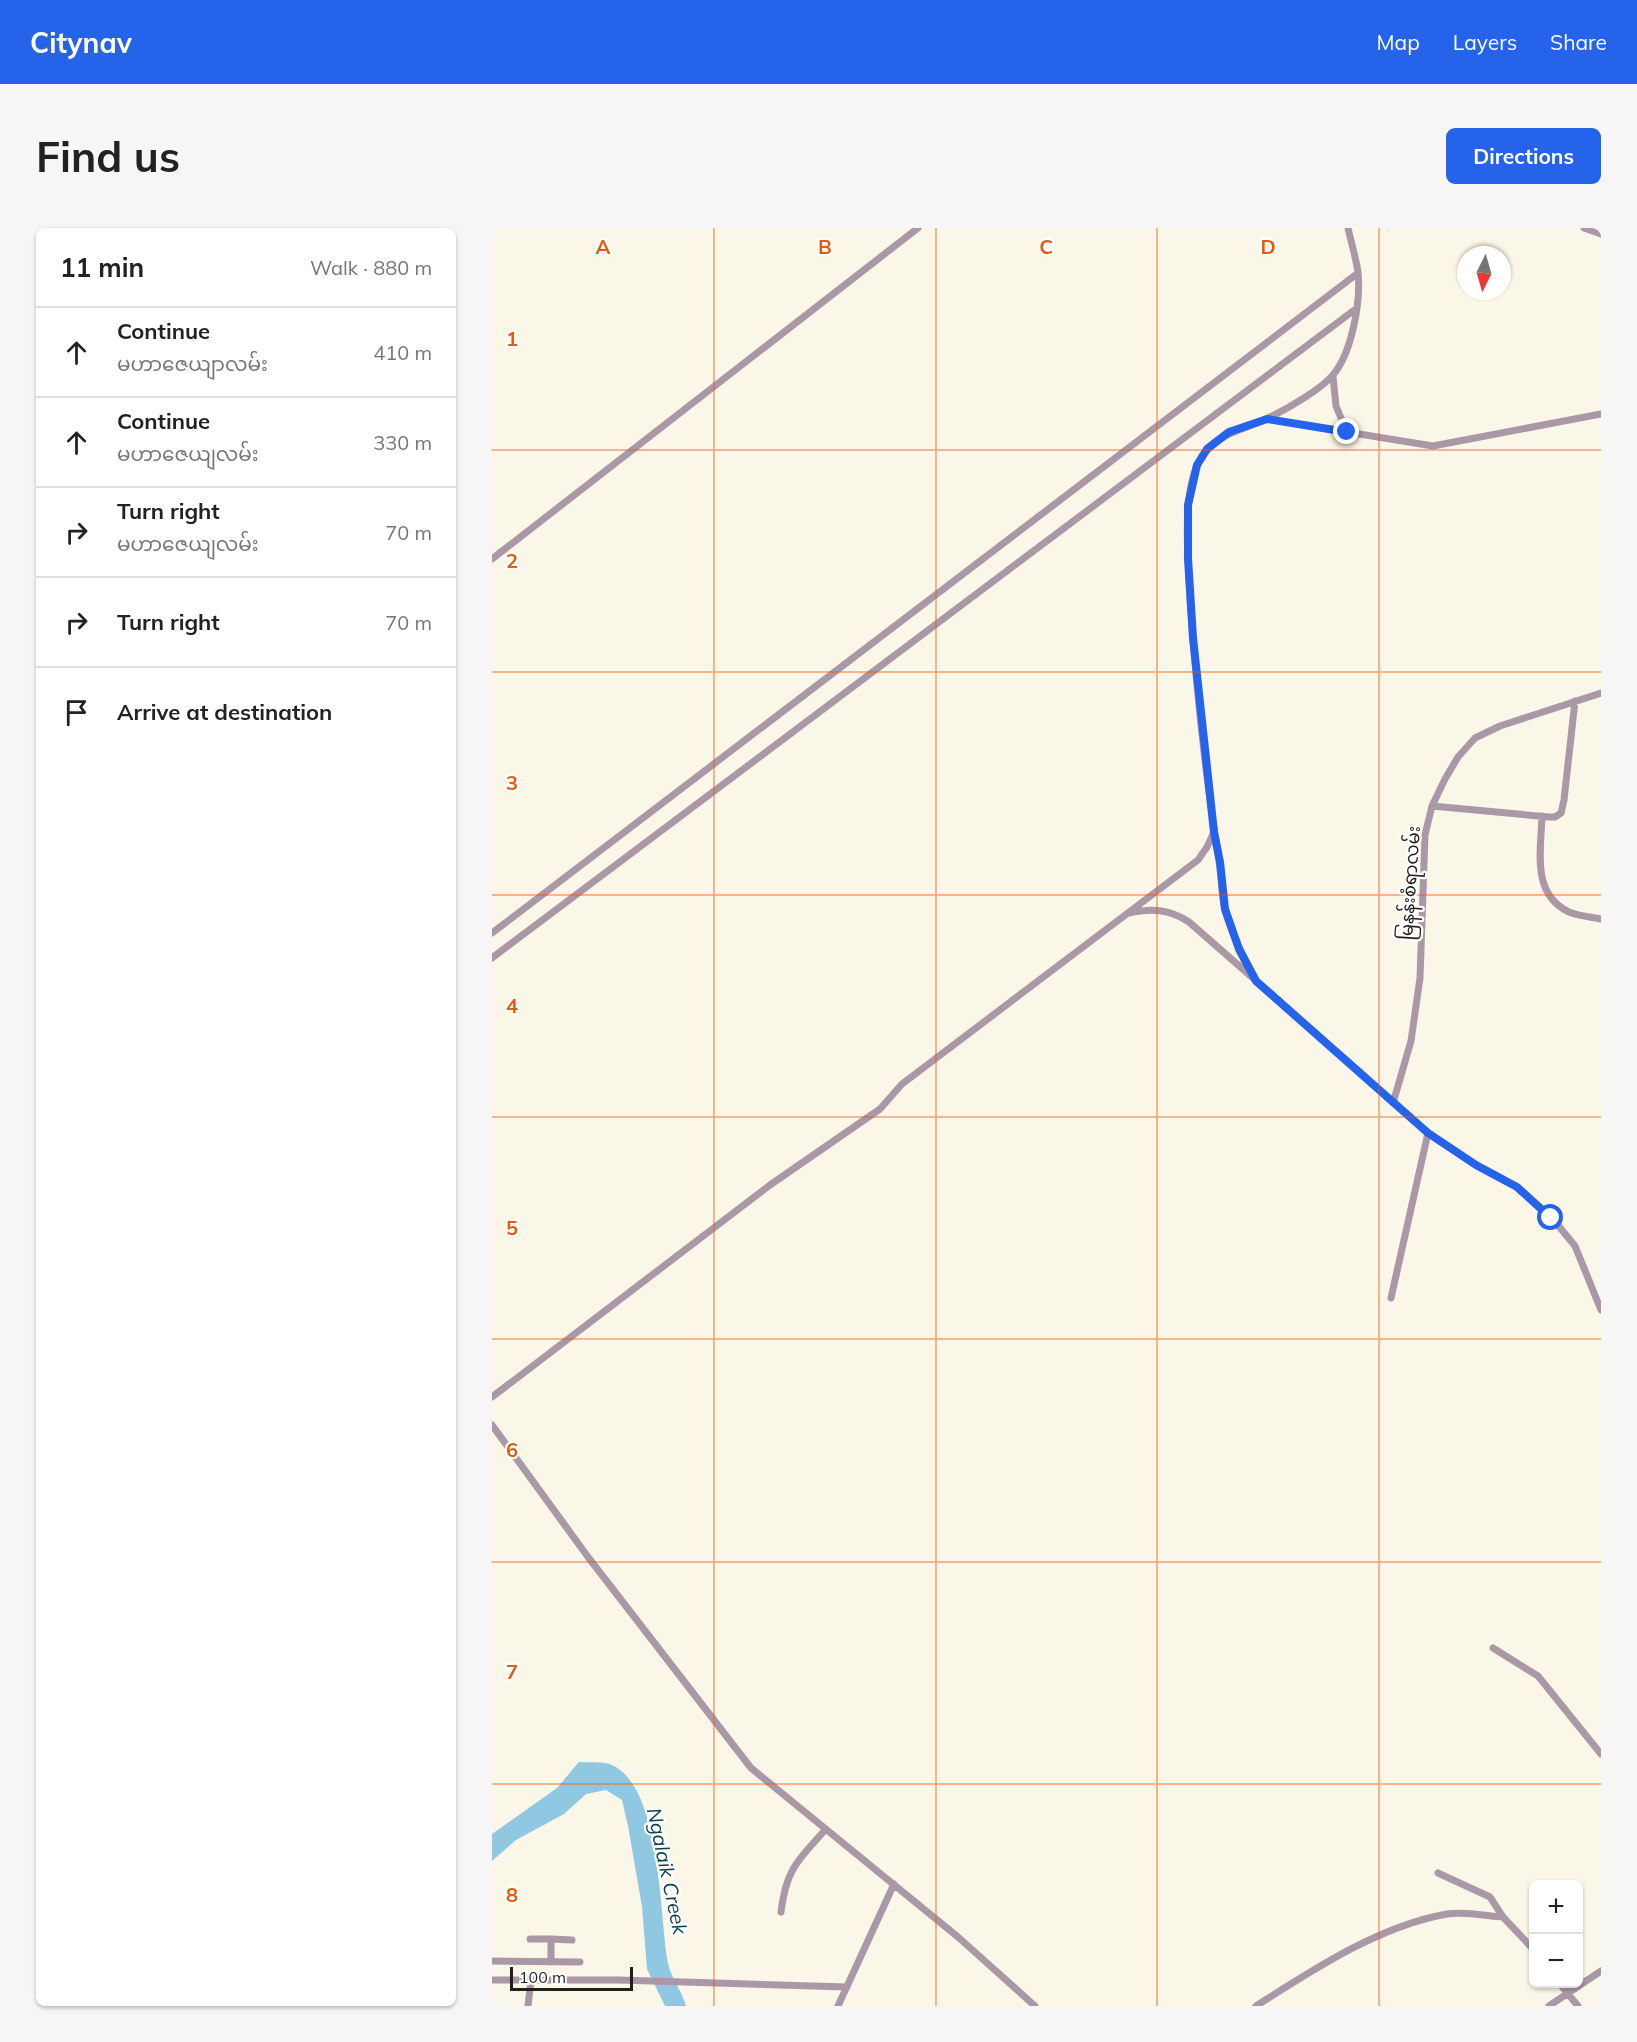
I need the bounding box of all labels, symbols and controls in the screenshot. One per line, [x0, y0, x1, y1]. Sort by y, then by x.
text: Citynav [30, 25, 132, 60]
text: Map [1377, 29, 1420, 55]
text: Layers [1453, 29, 1517, 55]
text: Share [1550, 29, 1607, 55]
button: Directions [1446, 128, 1601, 184]
text: Find us [36, 130, 180, 183]
text: A [596, 234, 611, 259]
text: B [818, 234, 832, 259]
text: C [1039, 234, 1053, 259]
text: D [1260, 234, 1276, 259]
north arrow [1457, 246, 1511, 300]
text: 11 min [60, 251, 144, 284]
text: Walk · 880 m [310, 255, 432, 280]
text: Continue [117, 317, 210, 345]
text: 1 [506, 326, 518, 351]
icon: ahead [60, 336, 93, 369]
text: 410 m [373, 340, 432, 365]
text: မဟာဇေယျာလမ်း [117, 351, 268, 376]
text: Continue [117, 407, 210, 435]
route end [1333, 418, 1359, 444]
icon: ahead [60, 426, 93, 459]
text: 330 m [373, 430, 432, 455]
text: မဟာဇေယျလမ်း [117, 441, 259, 466]
text: Turn right [117, 497, 220, 525]
icon: right [60, 516, 93, 549]
text: 70 m [385, 520, 432, 545]
text: မဟာဇေယျလမ်း [117, 531, 259, 556]
text: 2 [506, 548, 518, 573]
icon: right [60, 606, 93, 639]
text: Turn right [117, 608, 220, 636]
text: 70 m [385, 610, 432, 635]
icon: arrive [60, 696, 93, 729]
text: Arrive at destination [117, 698, 332, 726]
text: 3 [506, 770, 518, 795]
street label: မြနန်းစံရာလမ်း [1393, 825, 1429, 941]
text: 4 [506, 993, 518, 1018]
route start [1537, 1204, 1563, 1230]
text: 5 [506, 1215, 518, 1240]
text: 6 [506, 1437, 518, 1462]
text: 7 [506, 1659, 518, 1684]
water label: Ngalaik Creek [642, 1805, 693, 1937]
map controls [1529, 1880, 1583, 1988]
button: + [1529, 1880, 1583, 1934]
text: 8 [506, 1882, 518, 1907]
button: − [1529, 1934, 1583, 1988]
scale bar [510, 1964, 633, 1992]
text: 100 m [519, 1967, 566, 1987]

